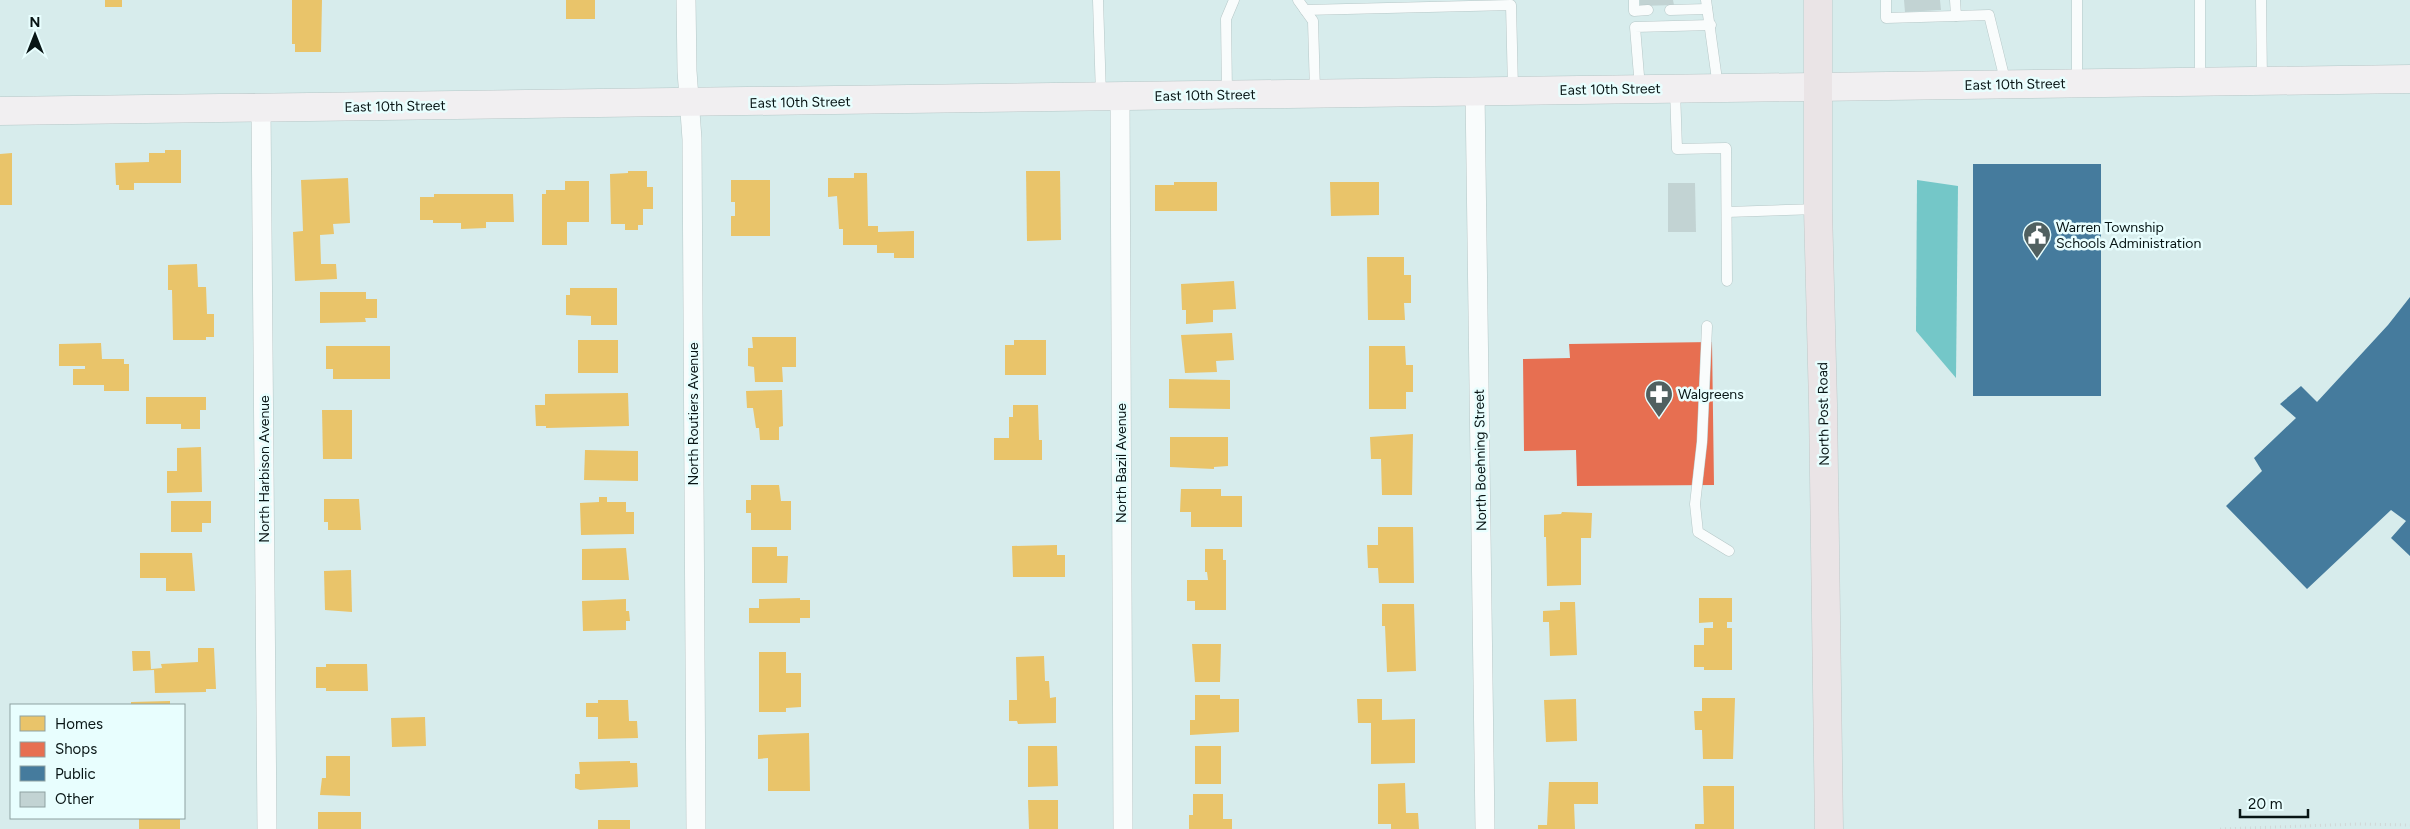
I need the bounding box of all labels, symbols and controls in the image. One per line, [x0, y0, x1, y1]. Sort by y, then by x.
north arrow [10, 10, 60, 60]
text: N [30, 14, 40, 31]
street label: East 10th Street [1964, 75, 2066, 94]
street label: East 10th Street [1559, 80, 1661, 99]
street label: East 10th Street [1154, 86, 1256, 105]
street label: East 10th Street [749, 93, 851, 112]
street label: East 10th Street [344, 97, 446, 116]
place label: Warren Township Schools Administration [2056, 219, 2201, 252]
public building icon: Warren Township Schools Administration [2022, 220, 2052, 259]
street label: North Routiers Avenue [685, 342, 702, 486]
street label: North Post Road [1814, 362, 1833, 466]
pharmacy icon: Walgreens [1644, 379, 1674, 418]
place label: Walgreens [1678, 386, 1744, 403]
street label: North Boehning Street [1471, 389, 1490, 531]
street label: North Harbison Avenue [256, 395, 273, 543]
street label: North Bazil Avenue [1113, 403, 1130, 523]
legend [10, 704, 185, 819]
text: Homes [55, 715, 103, 733]
text: Shops [55, 740, 97, 758]
text: Public [55, 765, 96, 783]
scale bar [2240, 786, 2308, 818]
text: Other [55, 790, 94, 808]
text: 20 m [2248, 795, 2282, 813]

